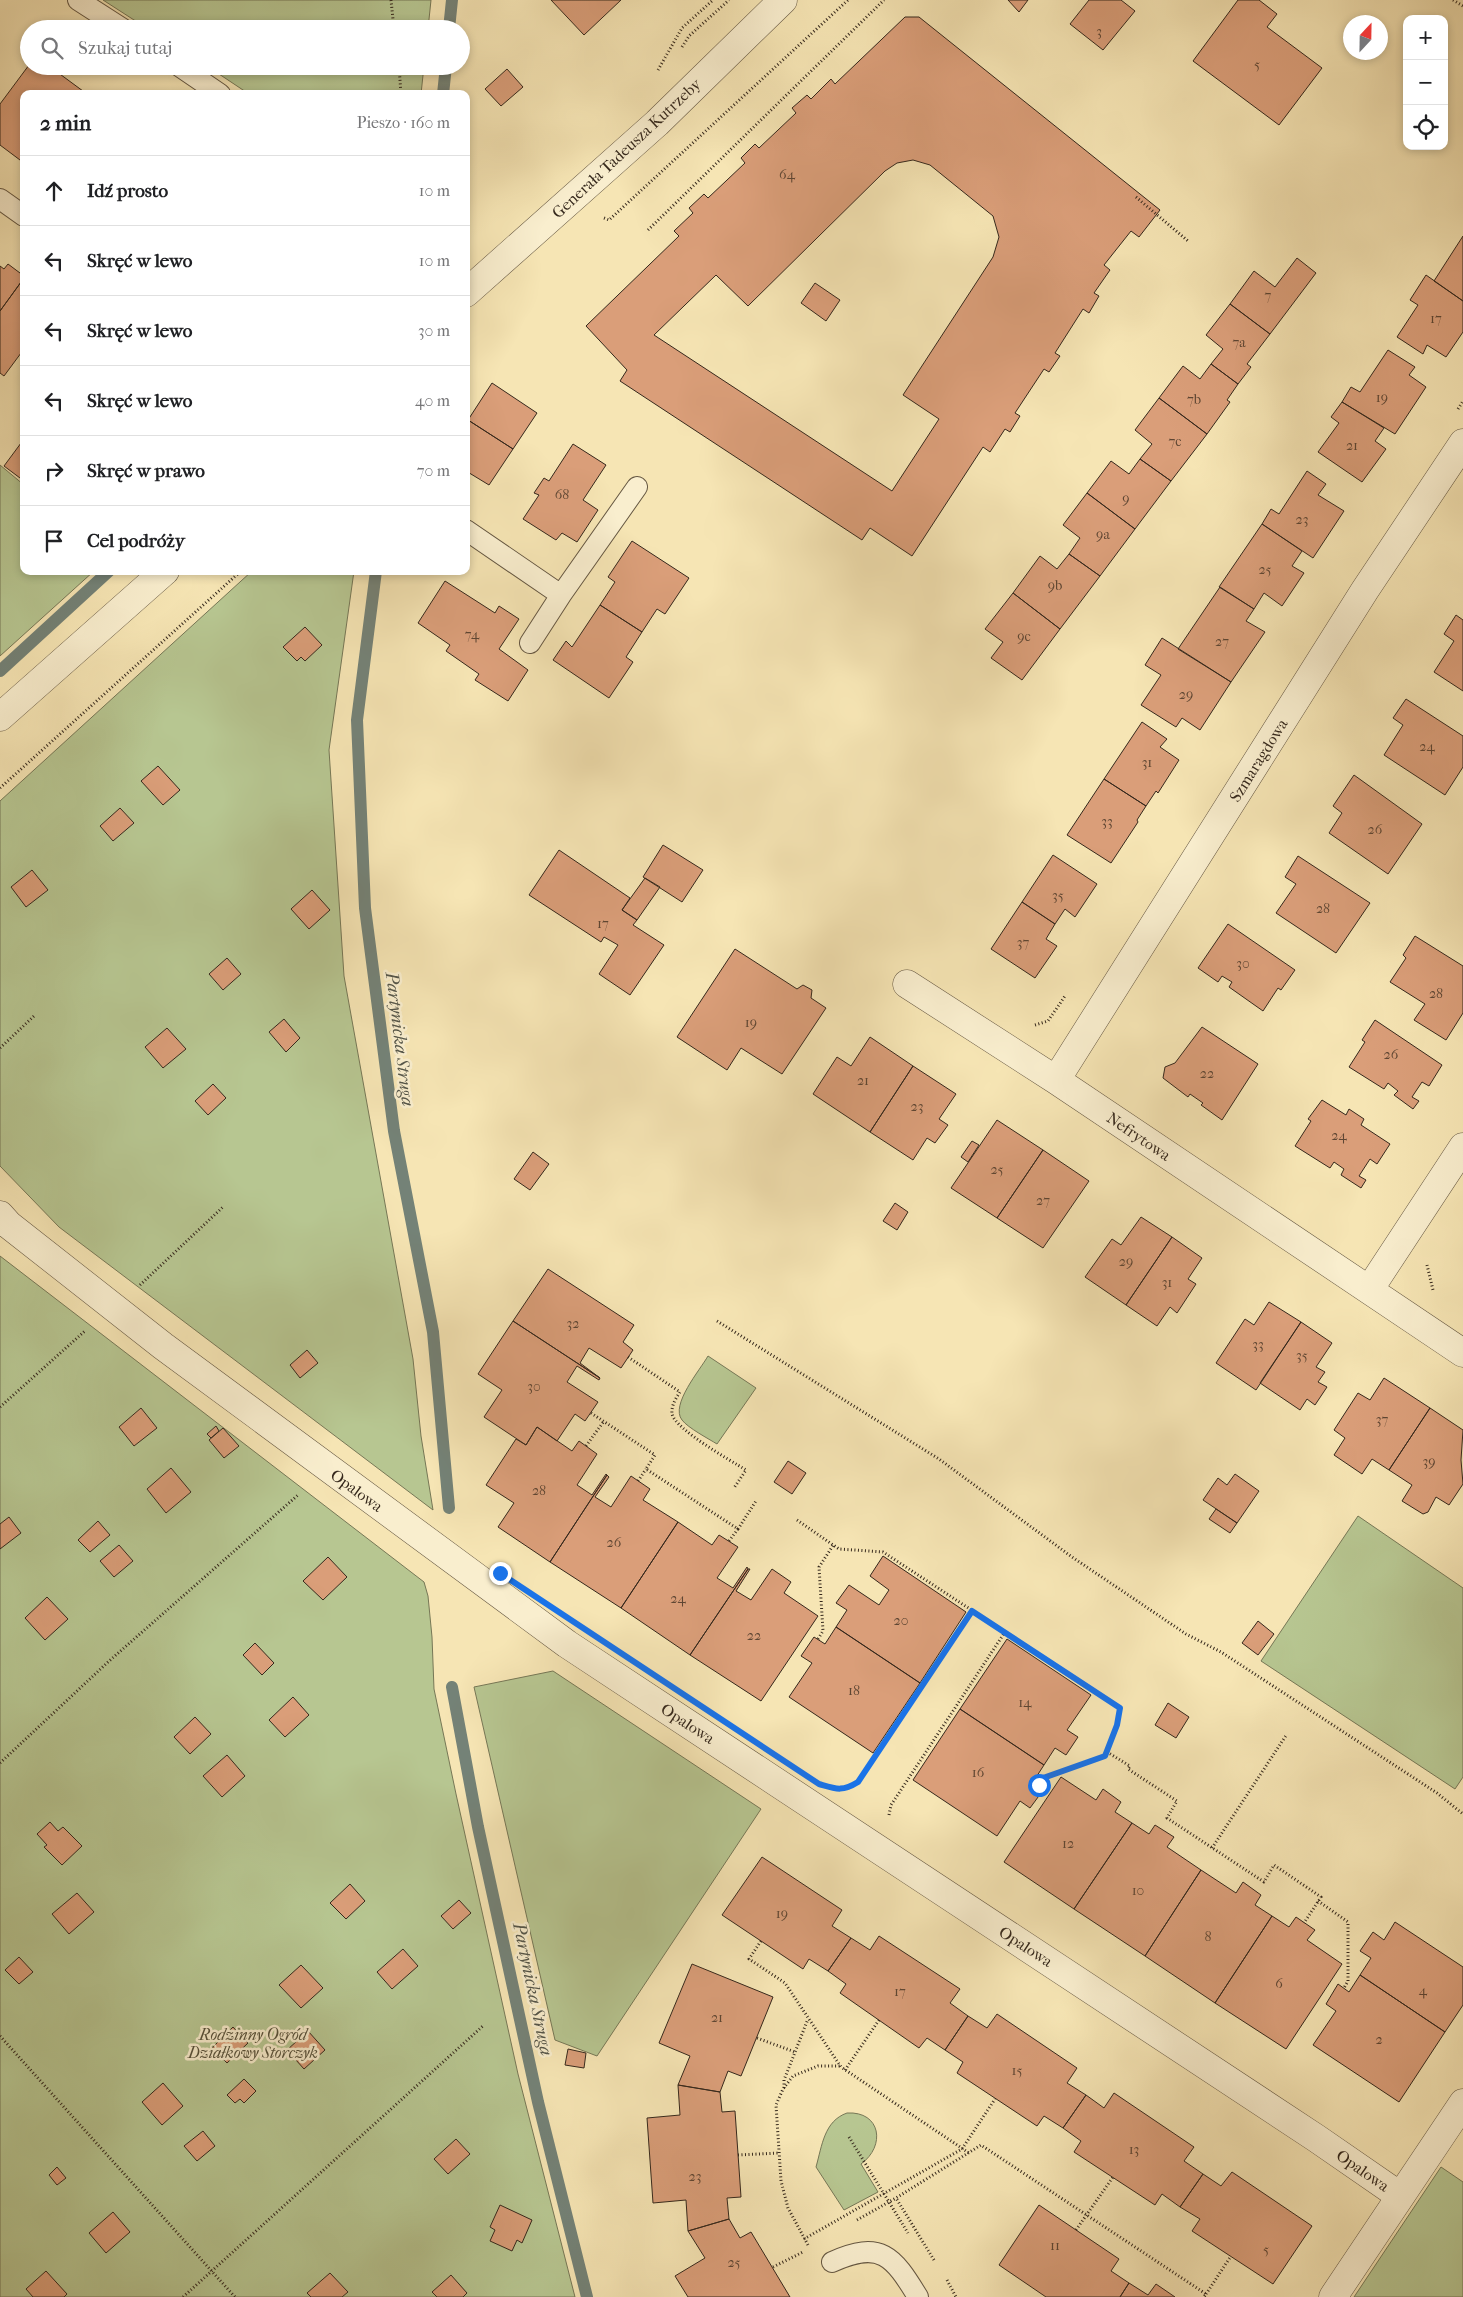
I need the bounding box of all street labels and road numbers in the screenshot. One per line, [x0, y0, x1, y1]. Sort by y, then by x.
street label: Generała Tadeusza Kutrzeby [548, 74, 705, 222]
street label: Szmaragdowa [1225, 715, 1292, 805]
street label: Nefrytowa [1103, 1108, 1175, 1165]
street label: Opalowa [327, 1465, 387, 1516]
street label: Opalowa [657, 1699, 719, 1748]
street label: Opalowa [995, 1922, 1057, 1971]
street label: Opalowa [1333, 2145, 1393, 2196]

